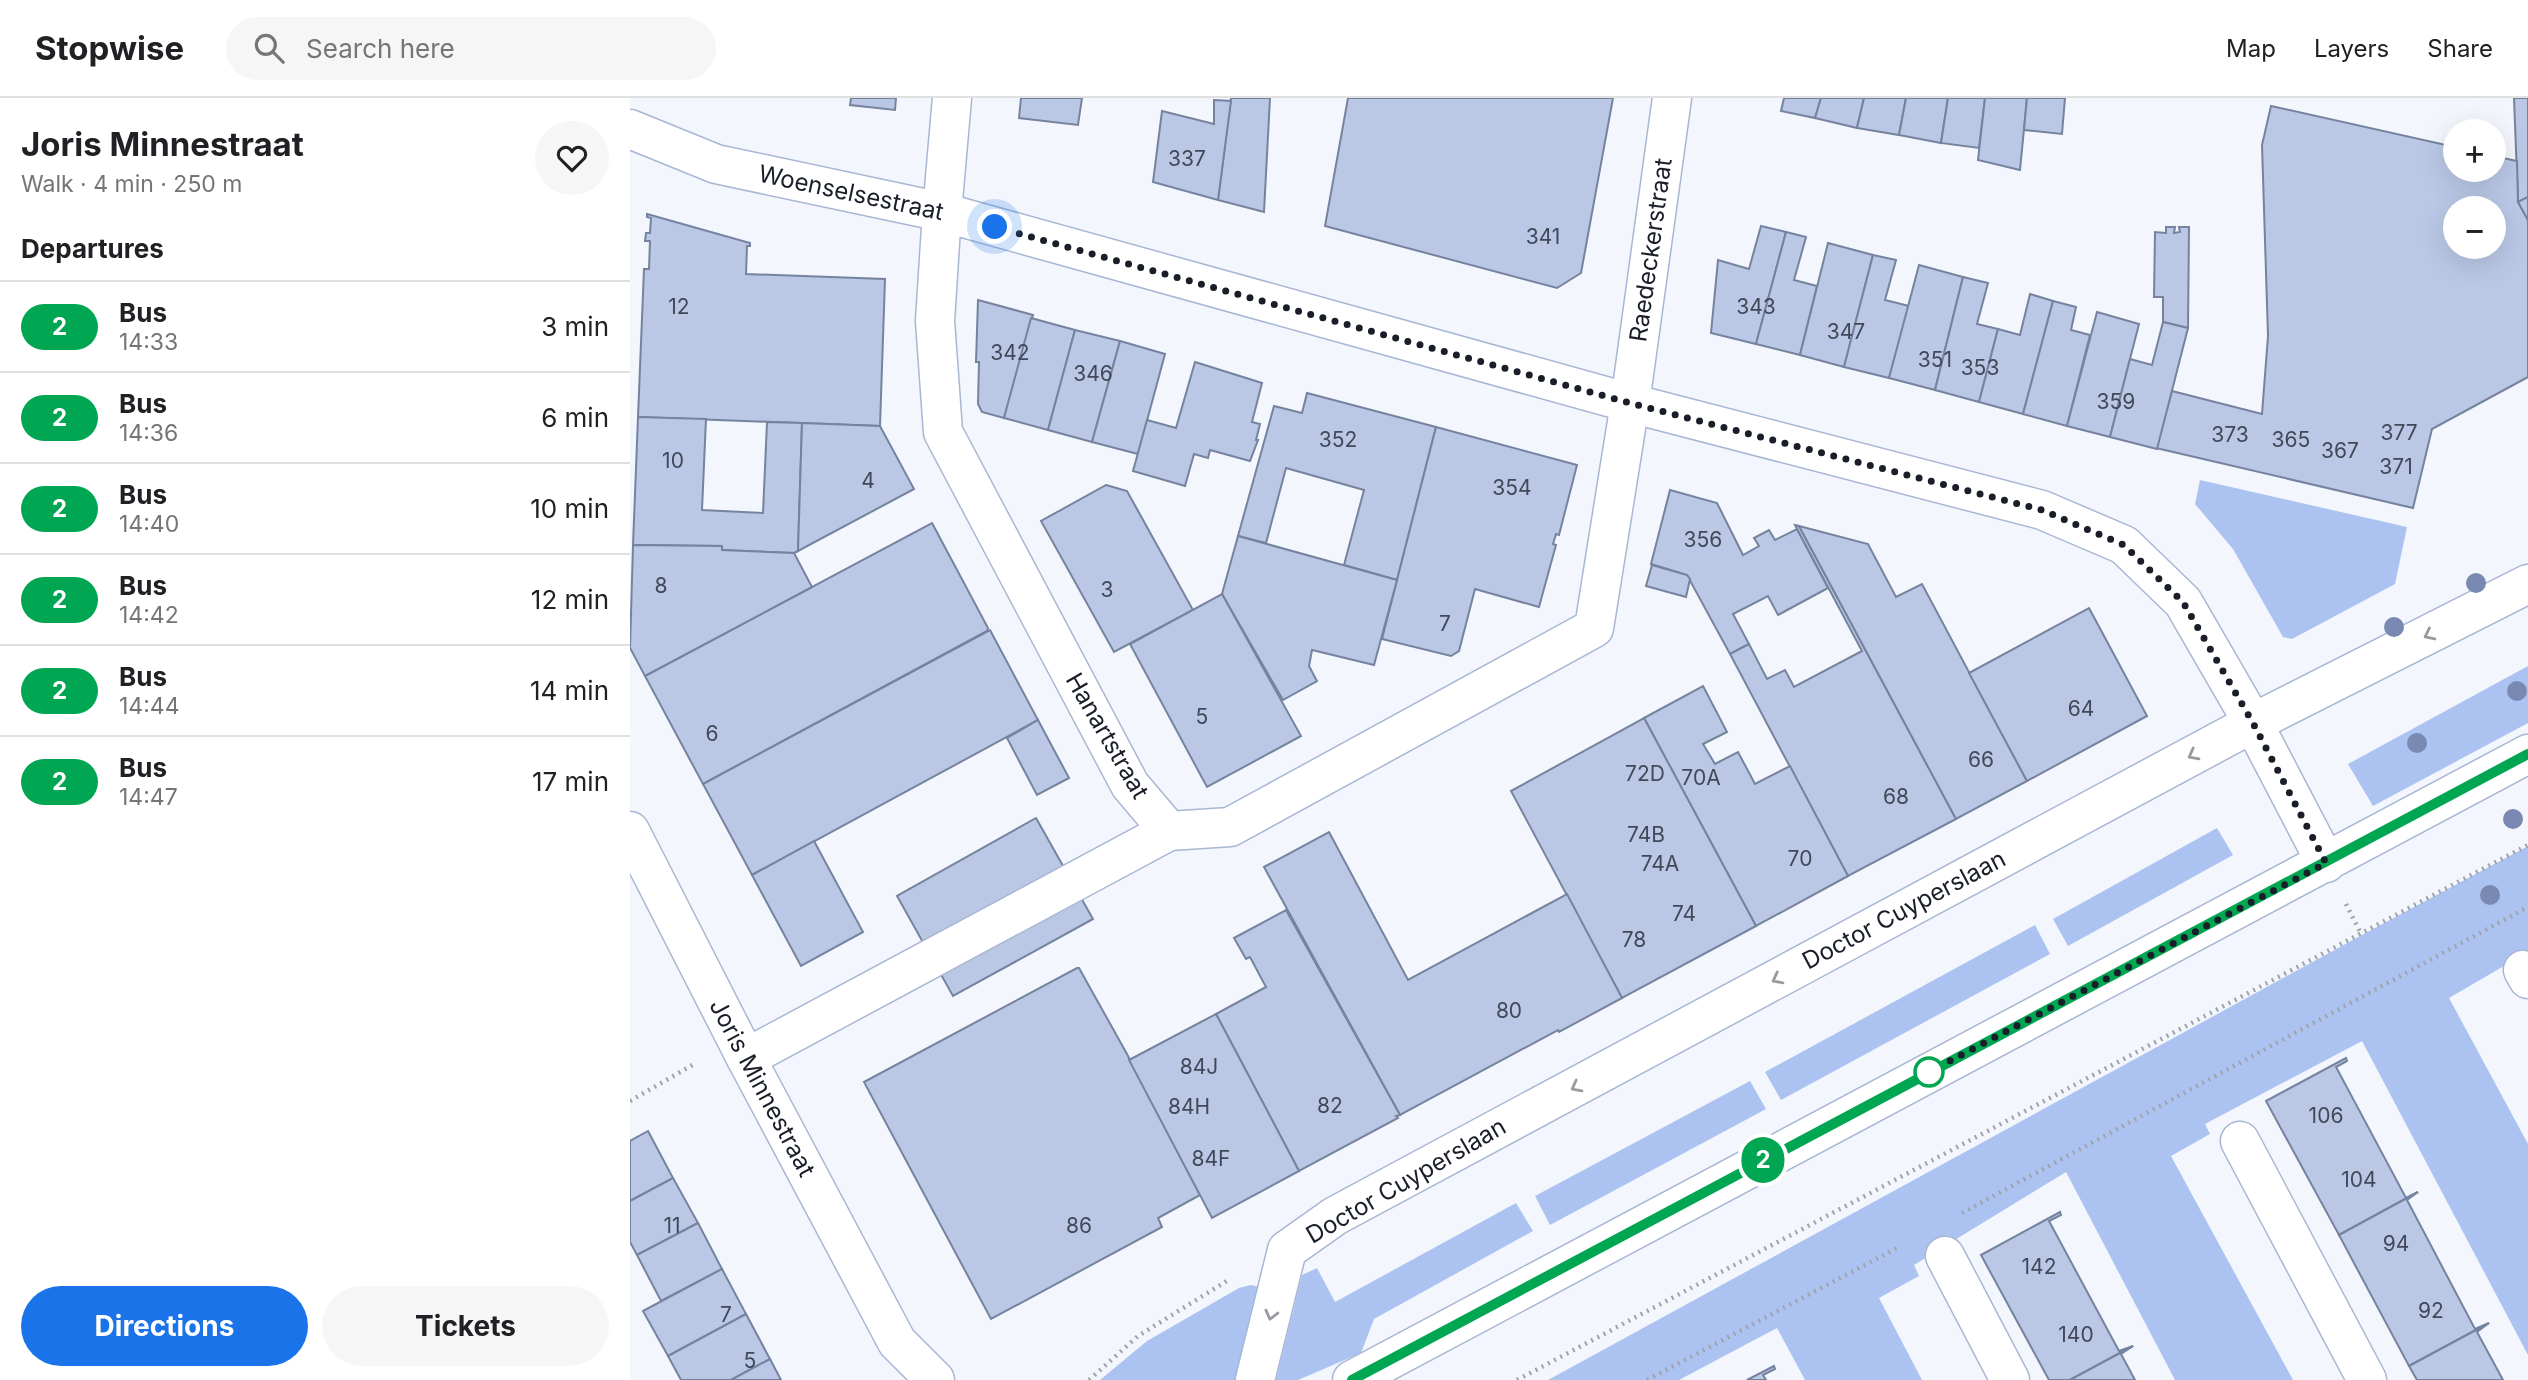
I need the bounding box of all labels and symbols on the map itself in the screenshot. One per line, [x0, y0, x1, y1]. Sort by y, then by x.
house number: 337 [1168, 146, 1206, 171]
street label: Raedeckerstraat [1623, 156, 1678, 344]
street label: Woenselsestraat [756, 159, 946, 226]
your location [977, 209, 1012, 244]
house number: 341 [1526, 224, 1560, 249]
house number: 12 [668, 294, 690, 319]
house number: 343 [1736, 294, 1776, 319]
house number: 347 [1827, 319, 1865, 344]
house number: 342 [990, 340, 1030, 365]
house number: 351 [1918, 347, 1952, 372]
house number: 353 [1961, 355, 1999, 380]
house number: 346 [1073, 361, 1113, 386]
house number: 359 [2097, 389, 2135, 414]
house number: 377 [2380, 420, 2418, 445]
house number: 373 [2211, 422, 2249, 447]
house number: 352 [1319, 427, 1357, 452]
house number: 365 [2272, 427, 2310, 452]
house number: 367 [2321, 438, 2359, 463]
house number: 10 [662, 448, 684, 473]
house number: 371 [2379, 454, 2413, 479]
house number: 4 [861, 468, 875, 493]
house number: 354 [1492, 475, 1532, 500]
house number: 356 [1684, 527, 1722, 552]
house number: 8 [655, 573, 668, 598]
house number: 3 [1101, 577, 1113, 602]
house number: 7 [1439, 611, 1451, 636]
one-way arrow [2424, 627, 2436, 641]
street label: Hanartstraat [1060, 668, 1155, 804]
house number: 64 [2068, 696, 2094, 721]
house number: 5 [1196, 704, 1208, 729]
house number: 6 [705, 721, 719, 746]
house number: 66 [1968, 747, 1994, 772]
one-way arrow [2188, 747, 2200, 760]
house number: 72D [1625, 761, 1665, 786]
house number: 70A [1681, 765, 1721, 790]
house number: 68 [1883, 784, 1909, 809]
house number: 74B [1627, 822, 1665, 847]
street label: Doctor Cuyperslaan [1797, 844, 2010, 975]
house number: 70 [1788, 846, 1812, 871]
house number: 74A [1641, 851, 1679, 876]
house number: 74 [1672, 901, 1696, 926]
house number: 78 [1622, 927, 1646, 952]
one-way arrow [1771, 971, 1784, 984]
street label: Joris Minnestraat [703, 994, 822, 1182]
house number: 80 [1496, 998, 1522, 1023]
house number: 84J [1180, 1054, 1218, 1079]
unlabelled marker [1914, 1057, 1944, 1087]
one-way arrow [1571, 1078, 1583, 1092]
house number: 82 [1317, 1093, 1343, 1118]
house number: 84H [1168, 1094, 1210, 1119]
house number: 106 [2309, 1103, 2343, 1128]
street label: Doctor Cuyperslaan [1301, 1112, 1511, 1250]
line badge: 2 [1740, 1137, 1786, 1183]
house number: 84F [1192, 1146, 1230, 1171]
house number: 104 [2341, 1167, 2377, 1192]
house number: 11 [663, 1213, 681, 1238]
house number: 86 [1066, 1213, 1092, 1238]
house number: 94 [2383, 1231, 2409, 1256]
house number: 142 [2022, 1254, 2056, 1279]
house number: 92 [2418, 1298, 2444, 1323]
house number: 7 [720, 1302, 732, 1327]
one-way arrow [1265, 1309, 1279, 1321]
house number: 140 [2058, 1322, 2094, 1347]
house number: 5 [744, 1348, 756, 1373]

